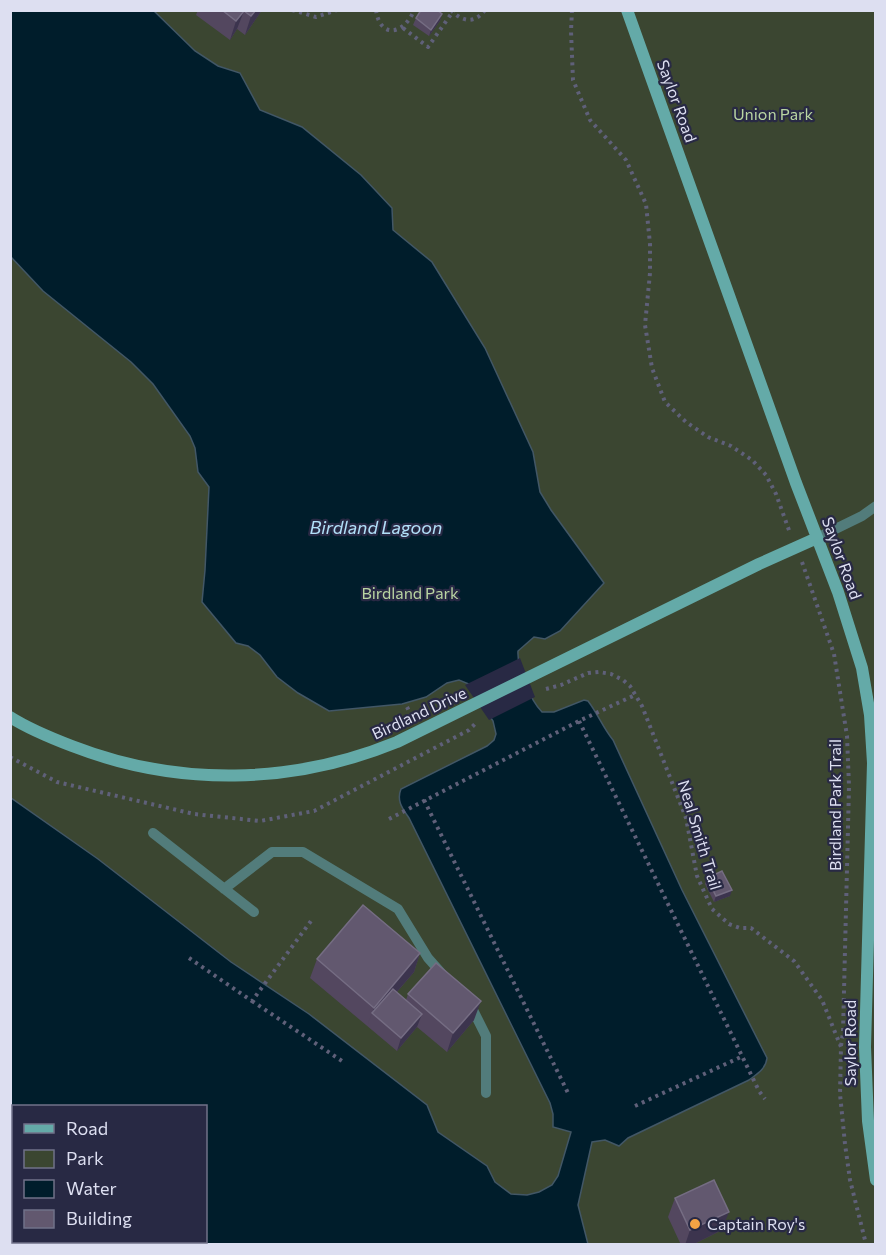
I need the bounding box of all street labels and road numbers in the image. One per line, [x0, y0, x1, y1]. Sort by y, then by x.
street label: Saylor Road [654, 57, 701, 145]
street label: Saylor Road [819, 514, 866, 602]
street label: Birdland Drive [368, 682, 469, 743]
street label: Birdland Park Trail [825, 739, 844, 871]
street label: Neal Smith Trail [675, 778, 726, 892]
street label: Saylor Road [840, 1000, 859, 1086]

